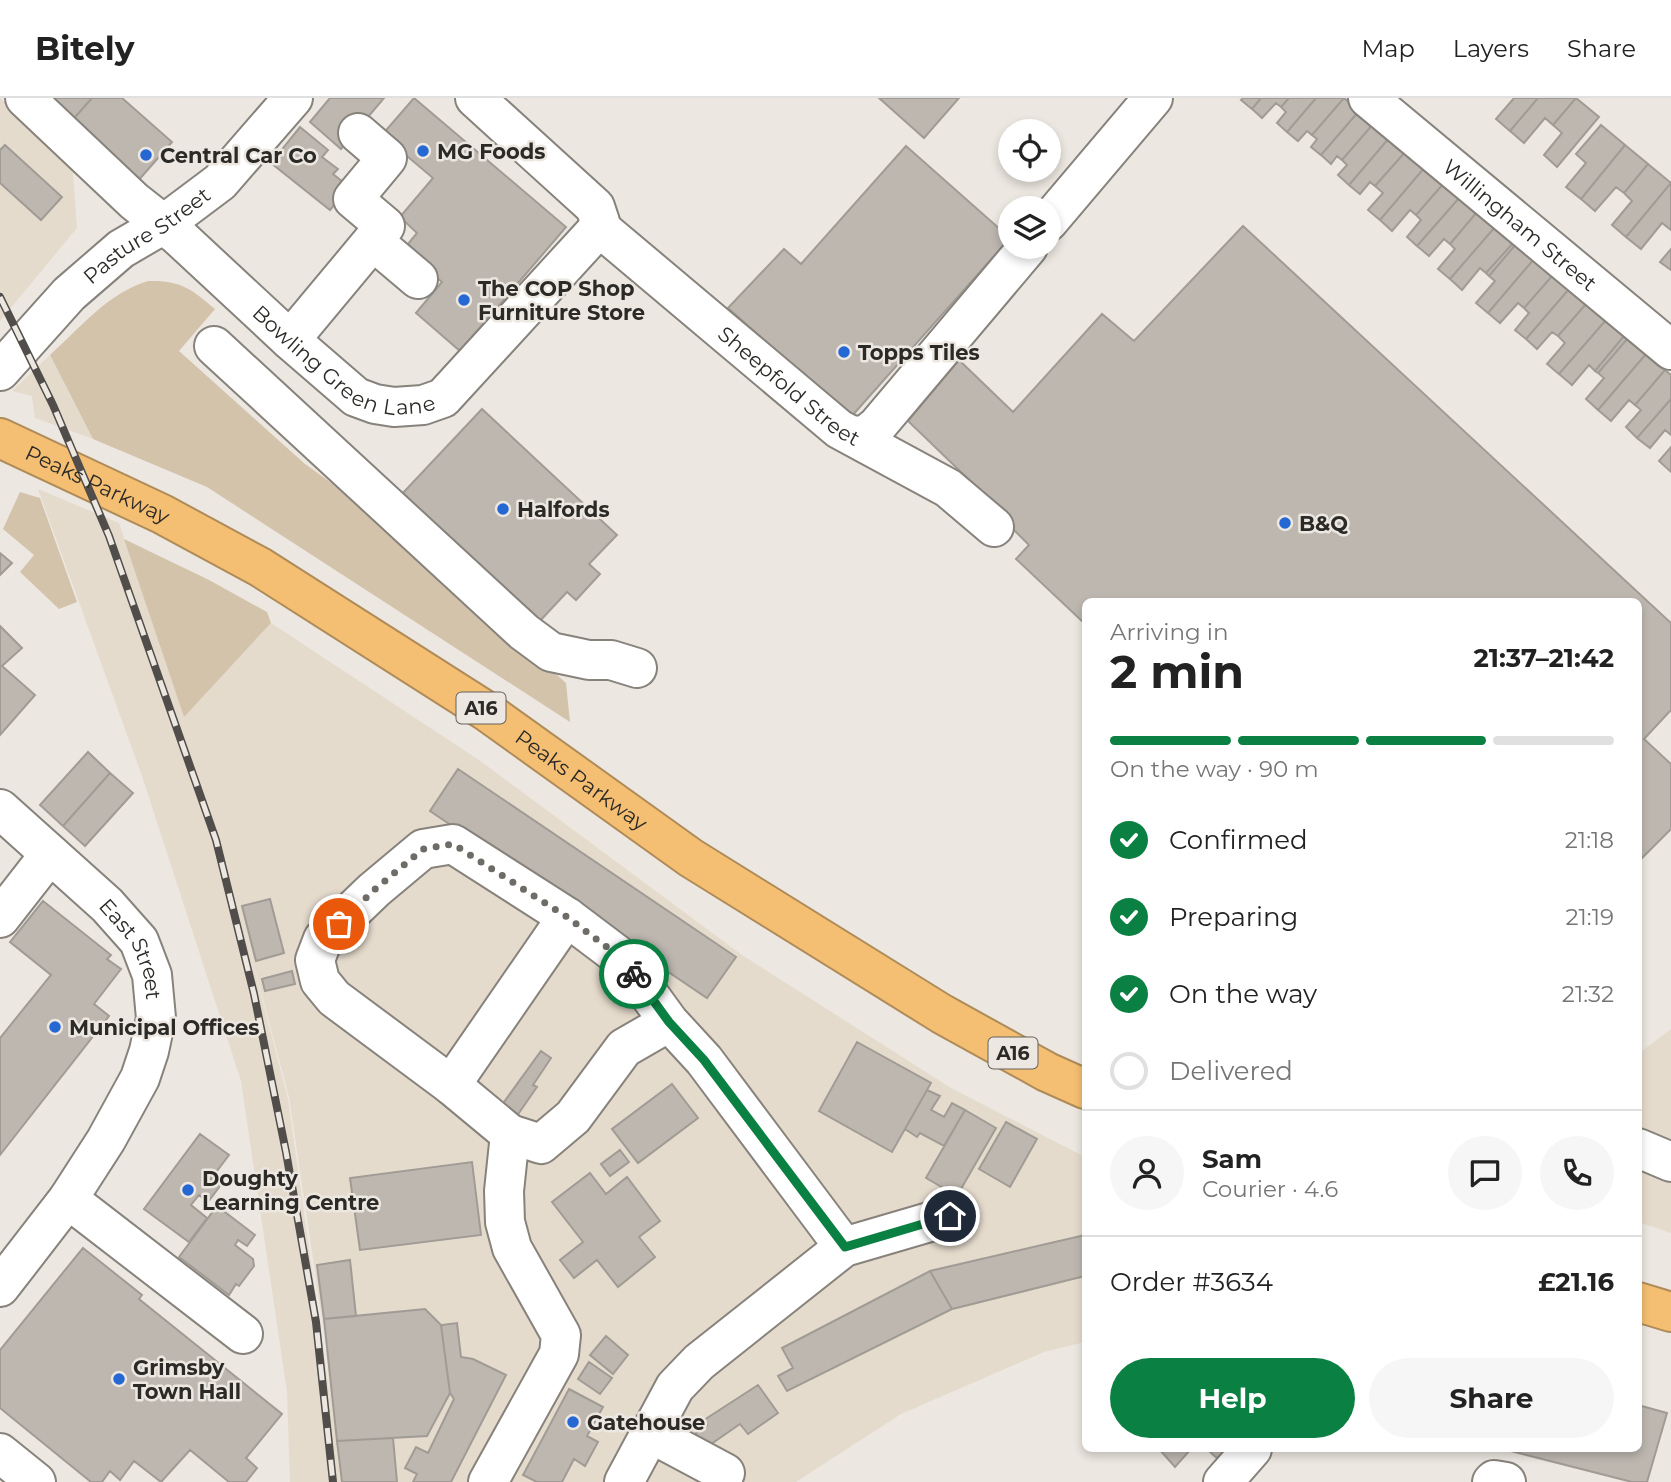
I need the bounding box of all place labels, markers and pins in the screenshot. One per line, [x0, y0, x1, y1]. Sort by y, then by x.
place label: MG Foods [437, 139, 546, 164]
place label: Central Car Co [160, 143, 317, 168]
marker: MG Foods [415, 143, 431, 159]
marker: Central Car Co [138, 147, 154, 163]
place label: The COP Shop Furniture Store [478, 276, 645, 325]
marker: The COP Shop Furniture Store [456, 292, 472, 308]
place label: Topps Tiles [858, 340, 980, 365]
marker: Topps Tiles [836, 344, 852, 360]
place label: Halfords [517, 497, 610, 522]
marker: Halfords [495, 501, 511, 517]
place label: B&Q [1299, 511, 1348, 536]
marker: B&Q [1277, 515, 1293, 531]
pin [309, 894, 369, 954]
place label: Municipal Offices [69, 1015, 260, 1040]
marker: Municipal Offices [47, 1019, 63, 1035]
place label: Doughty Learning Centre [202, 1166, 379, 1215]
marker: Doughty Learning Centre [180, 1182, 196, 1198]
pin [920, 1186, 980, 1246]
place label: Grimsby Town Hall [133, 1355, 241, 1404]
marker: Grimsby Town Hall [111, 1371, 127, 1387]
place label: Gatehouse [587, 1410, 705, 1435]
marker: Gatehouse [565, 1414, 581, 1430]

